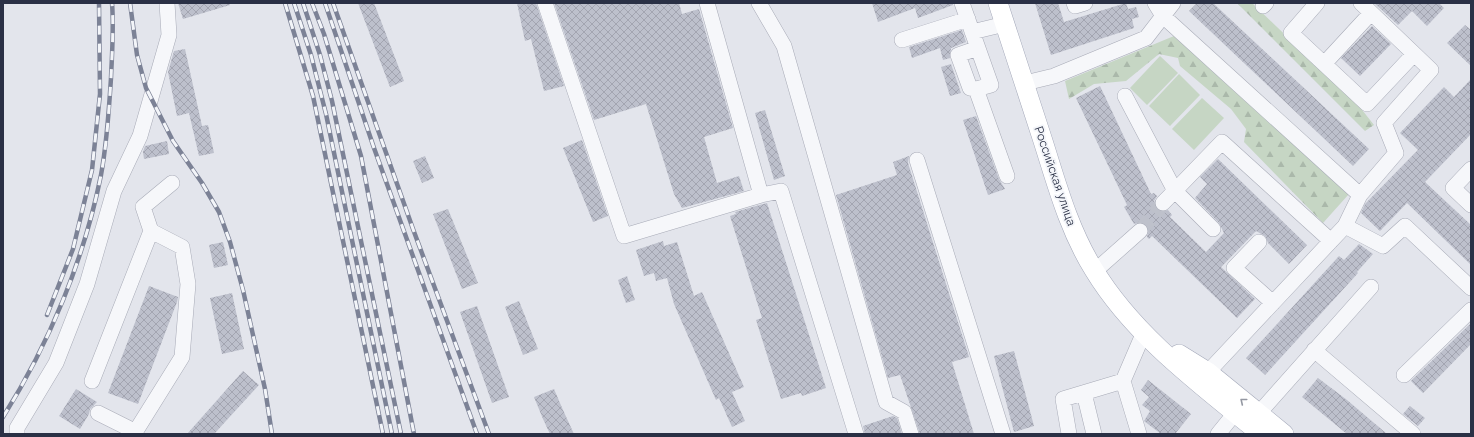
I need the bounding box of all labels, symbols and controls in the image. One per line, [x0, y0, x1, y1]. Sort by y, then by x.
street label: Российская улица [1031, 124, 1079, 228]
one-way arrow [1240, 398, 1248, 405]

